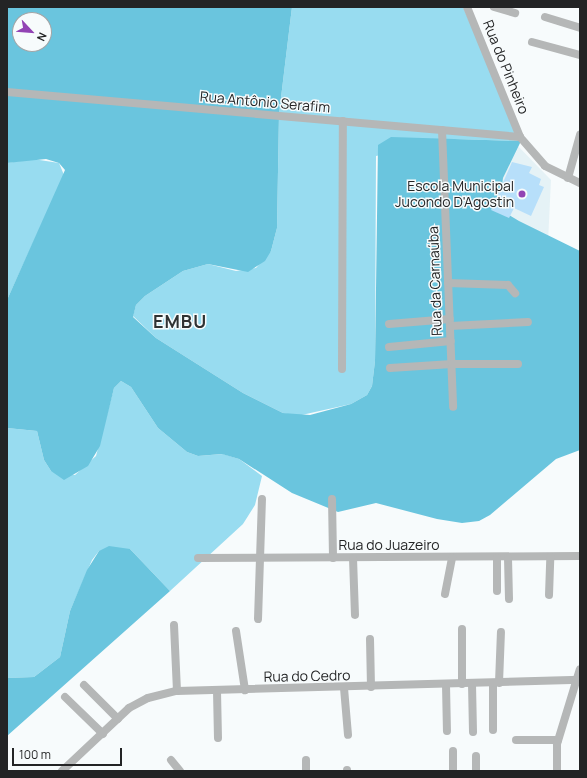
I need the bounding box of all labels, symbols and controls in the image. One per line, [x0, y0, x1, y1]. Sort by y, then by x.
north arrow [12, 12, 52, 52]
street label: Rua do Pinheiro [479, 17, 533, 117]
text: N [34, 30, 51, 44]
street label: Rua Antônio Serafim [199, 88, 331, 116]
place label: Escola Municipal Jucondo D'Agostin [395, 178, 514, 210]
marker: Escola Municipal Jucondo D'Agostin [517, 189, 527, 199]
street label: Rua da Carnaúba [425, 226, 445, 336]
district label: EMBU [153, 310, 207, 332]
street label: Rua do Juazeiro [338, 537, 440, 553]
street label: Rua do Cedro [263, 667, 351, 685]
scale bar [14, 740, 124, 766]
text: 100 m [19, 746, 51, 763]

